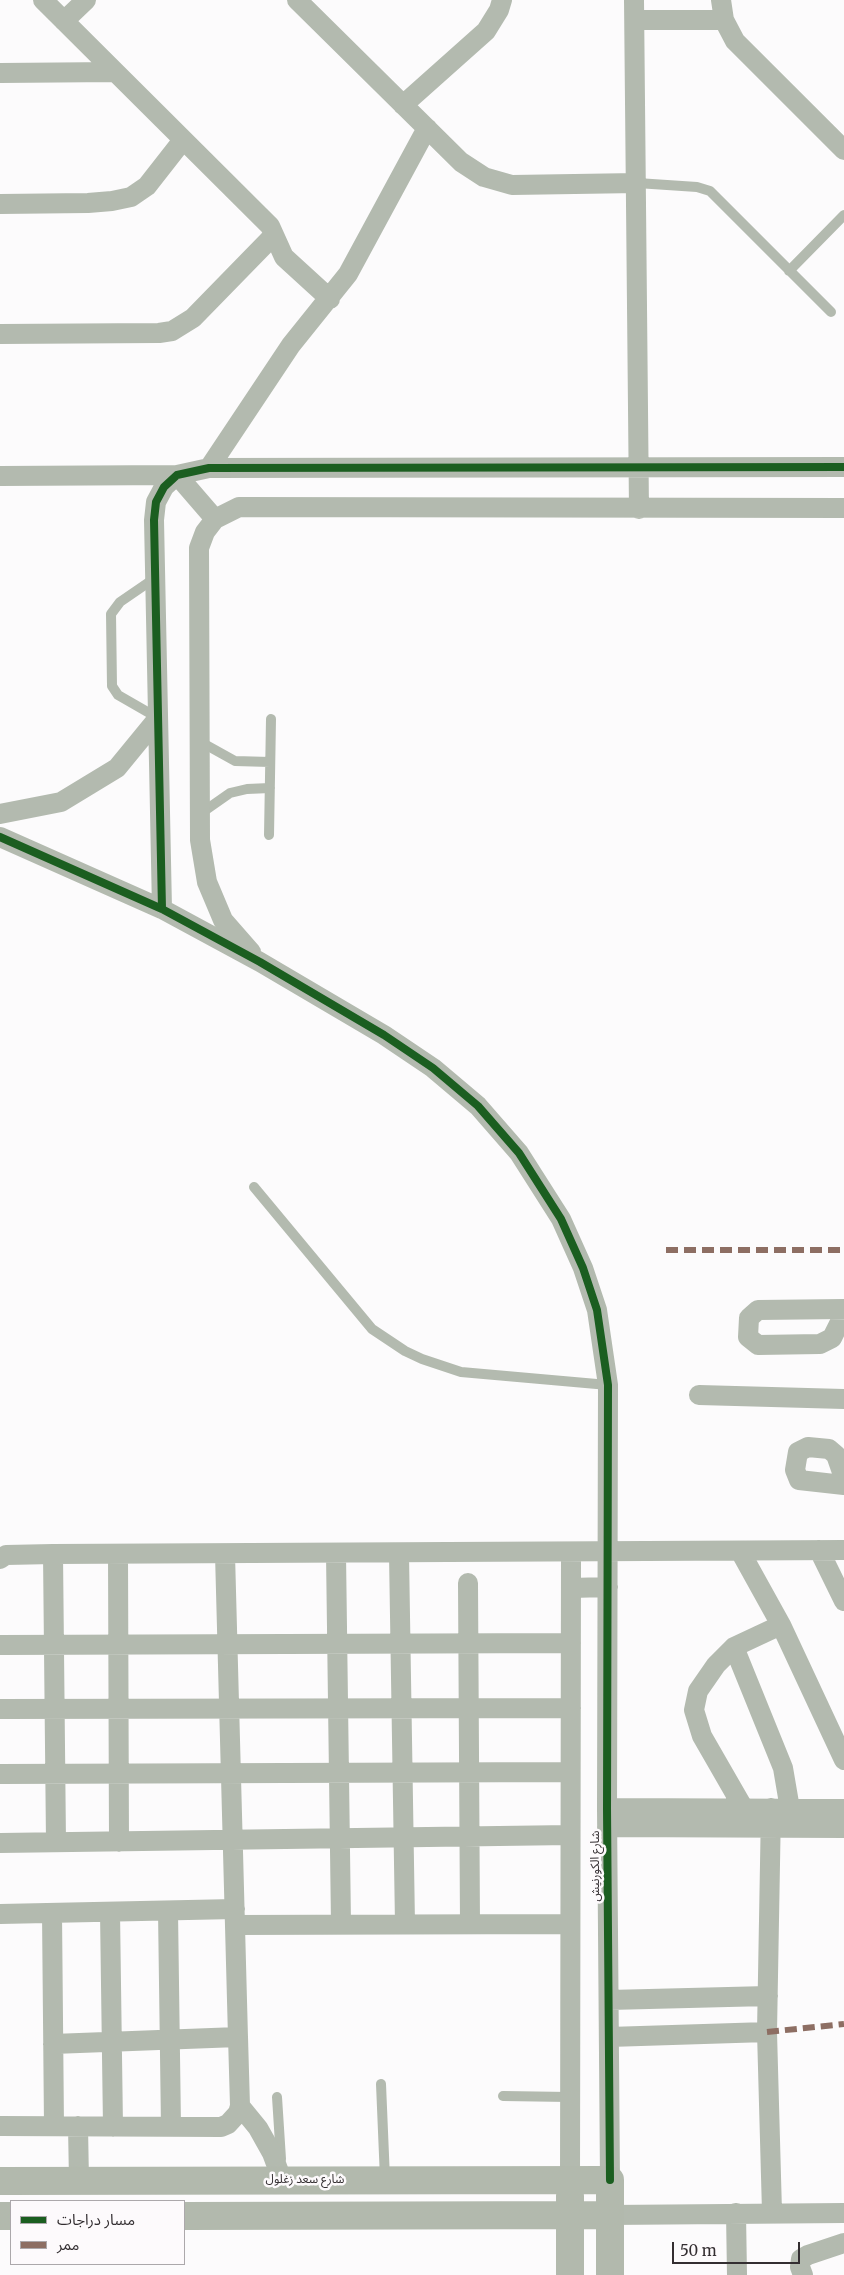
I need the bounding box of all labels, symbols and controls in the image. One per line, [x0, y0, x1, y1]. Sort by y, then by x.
street label: شارع الكورنيش [589, 1831, 603, 1901]
street label: شارع سعد زغلول [266, 2173, 344, 2187]
legend [10, 2200, 185, 2265]
text: مسار دراجات [57, 2210, 135, 2229]
scale bar [674, 2232, 802, 2264]
text: ممر [57, 2235, 80, 2254]
text: 50 m [680, 2241, 717, 2260]

